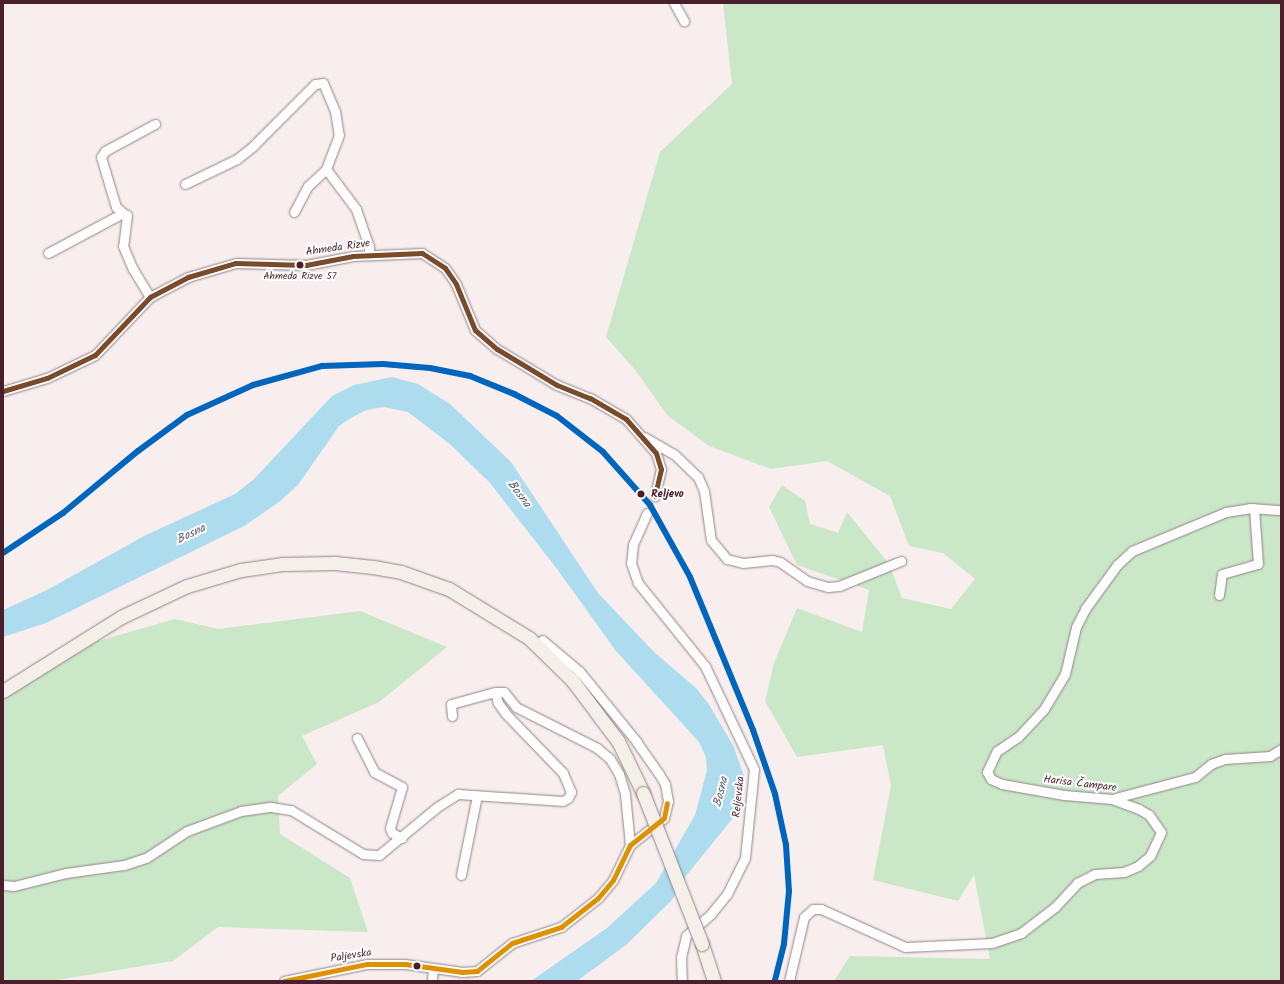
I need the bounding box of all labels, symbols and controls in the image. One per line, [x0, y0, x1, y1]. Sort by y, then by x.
street label: Ahmeda Rizve [305, 237, 371, 259]
marker: Ahmeda Rizve 57 [295, 260, 305, 270]
place label: Ahmeda Rizve 57 [264, 271, 336, 283]
water label: Bosna [504, 478, 534, 510]
marker: Reljevo [634, 487, 648, 501]
place label: Reljevo [651, 487, 684, 501]
water label: Bosna [174, 521, 208, 547]
street label: Harisa Čampare [1043, 773, 1117, 795]
water label: Bosna [710, 776, 732, 808]
street label: Reljevska [730, 776, 748, 818]
street label: Paljevska [330, 946, 372, 966]
unlabelled marker [412, 961, 422, 971]

